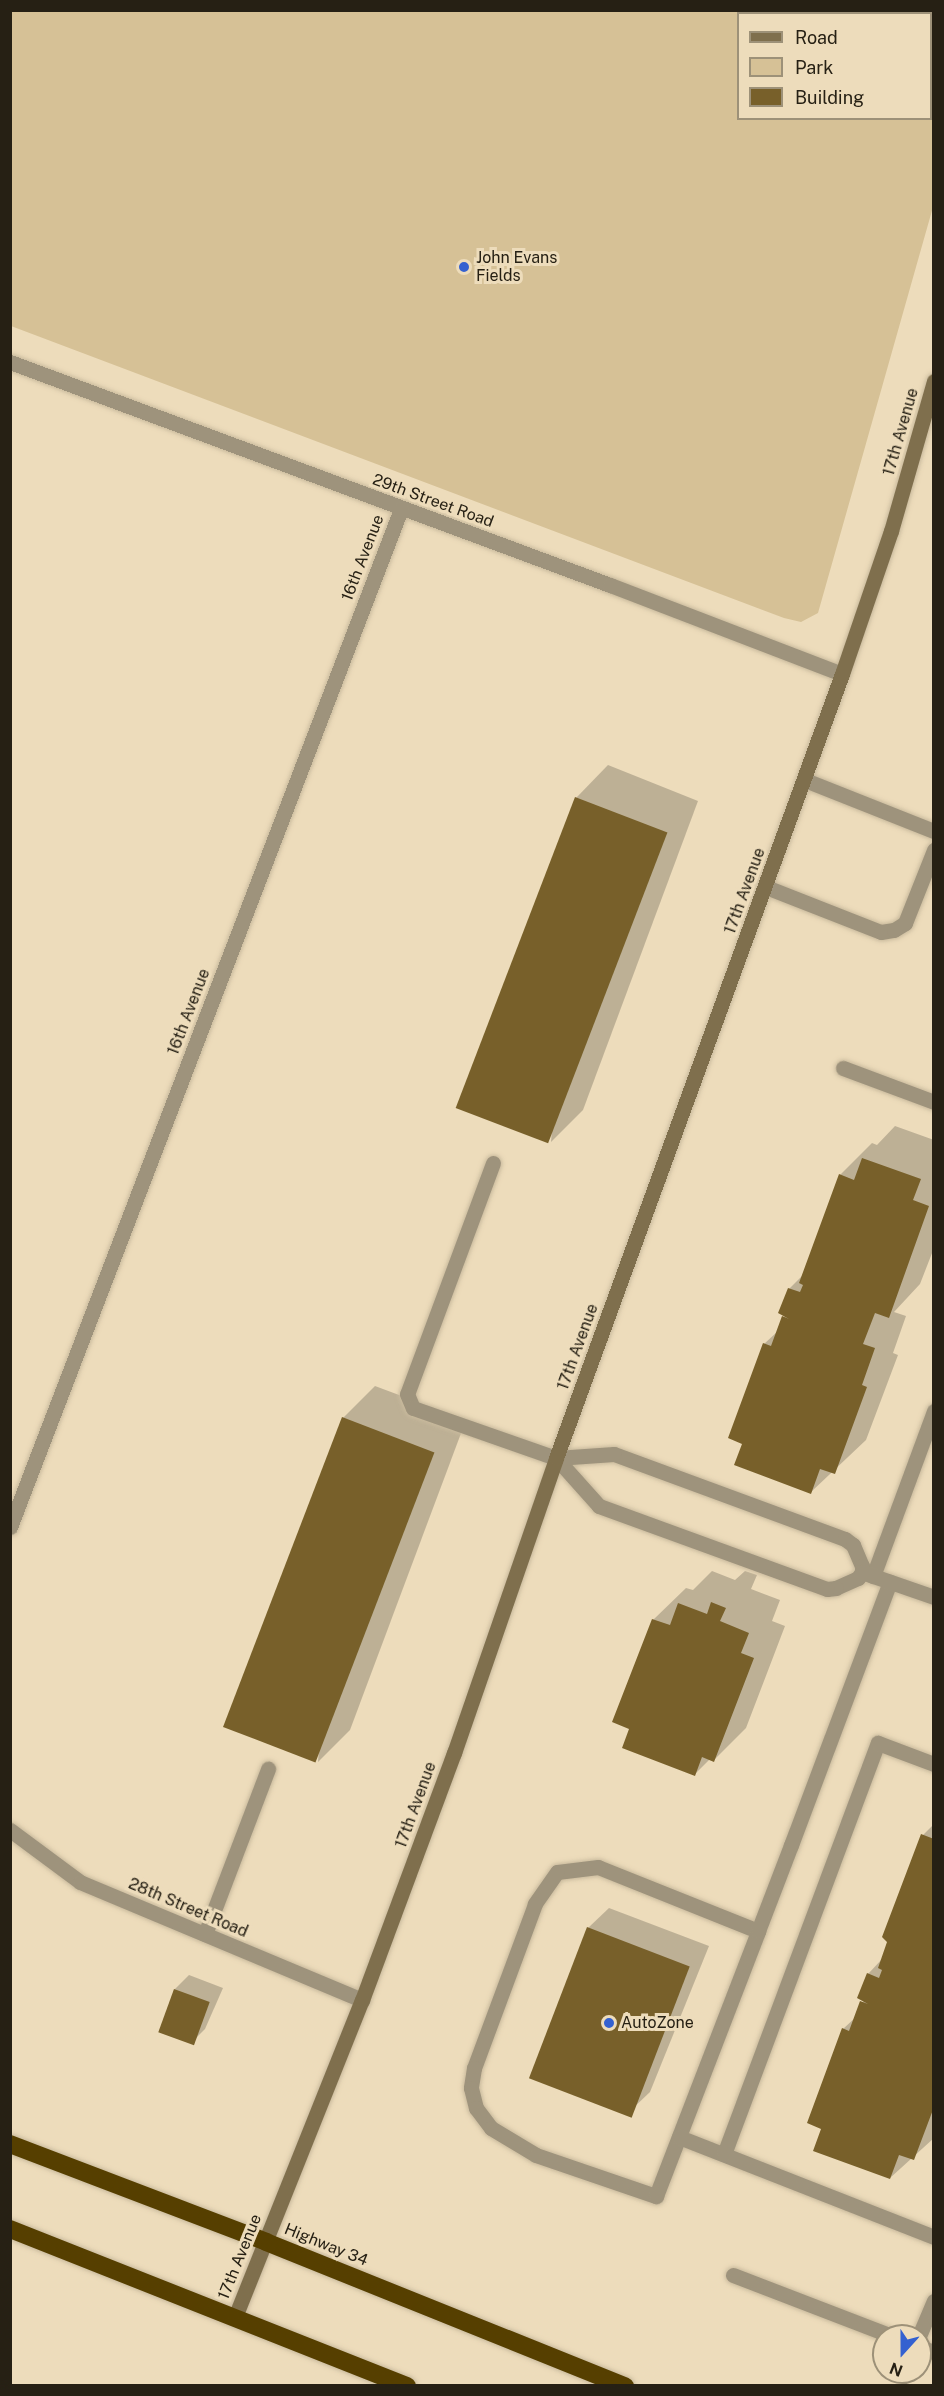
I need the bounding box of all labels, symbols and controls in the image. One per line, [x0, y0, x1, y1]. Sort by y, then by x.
legend [737, 12, 932, 120]
text: Road [795, 27, 838, 48]
text: Park [795, 57, 833, 78]
text: Building [795, 87, 864, 108]
place label: John Evans Fields [476, 248, 557, 286]
marker: John Evans Fields [457, 260, 471, 274]
street label: 17th Avenue [879, 386, 923, 478]
street label: 29th Street Road [370, 470, 496, 532]
street label: 16th Avenue [338, 512, 388, 604]
street label: 17th Avenue [721, 845, 769, 937]
street label: 16th Avenue [164, 966, 214, 1058]
street label: 17th Avenue [554, 1301, 602, 1393]
street label: 17th Avenue [392, 1759, 440, 1851]
street label: 28th Street Road [125, 1874, 251, 1942]
place label: AutoZone [621, 2013, 694, 2033]
marker: AutoZone [602, 2016, 616, 2030]
street label: 17th Avenue [214, 2211, 266, 2303]
street label: Highway 34 [281, 2220, 371, 2270]
north arrow [872, 2324, 932, 2384]
text: N [887, 2358, 905, 2381]

